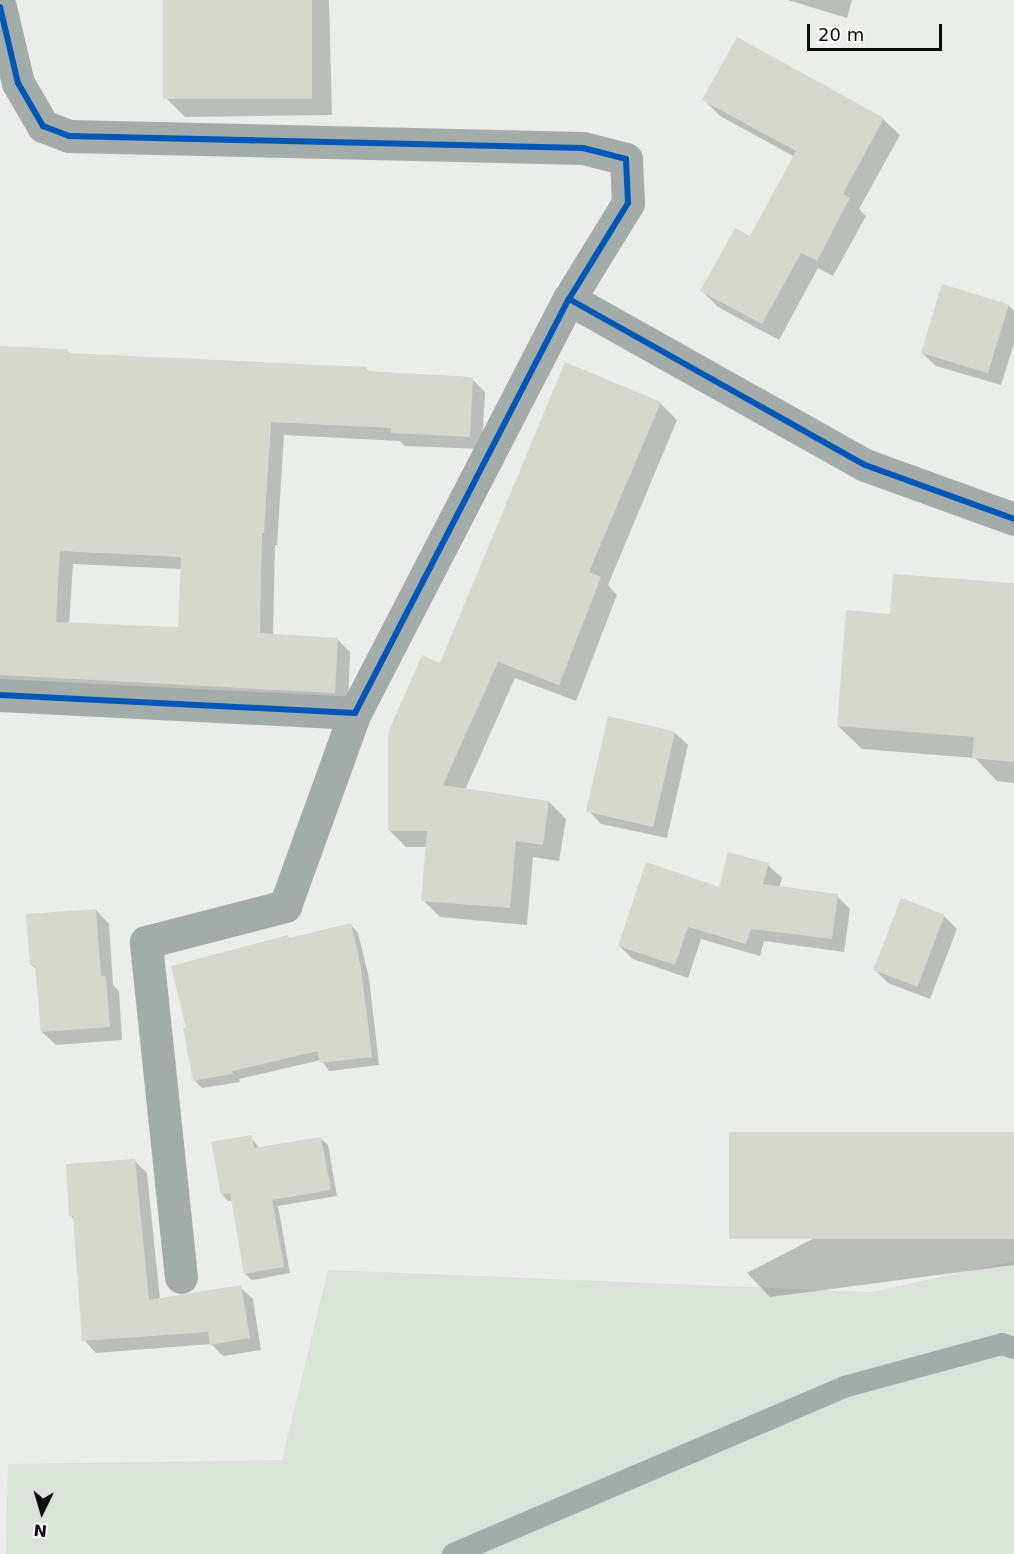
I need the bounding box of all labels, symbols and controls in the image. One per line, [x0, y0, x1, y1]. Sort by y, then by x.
scale bar [810, 12, 945, 50]
text: 20 m [818, 24, 864, 45]
north arrow [12, 1482, 72, 1542]
text: N [33, 1520, 48, 1540]

